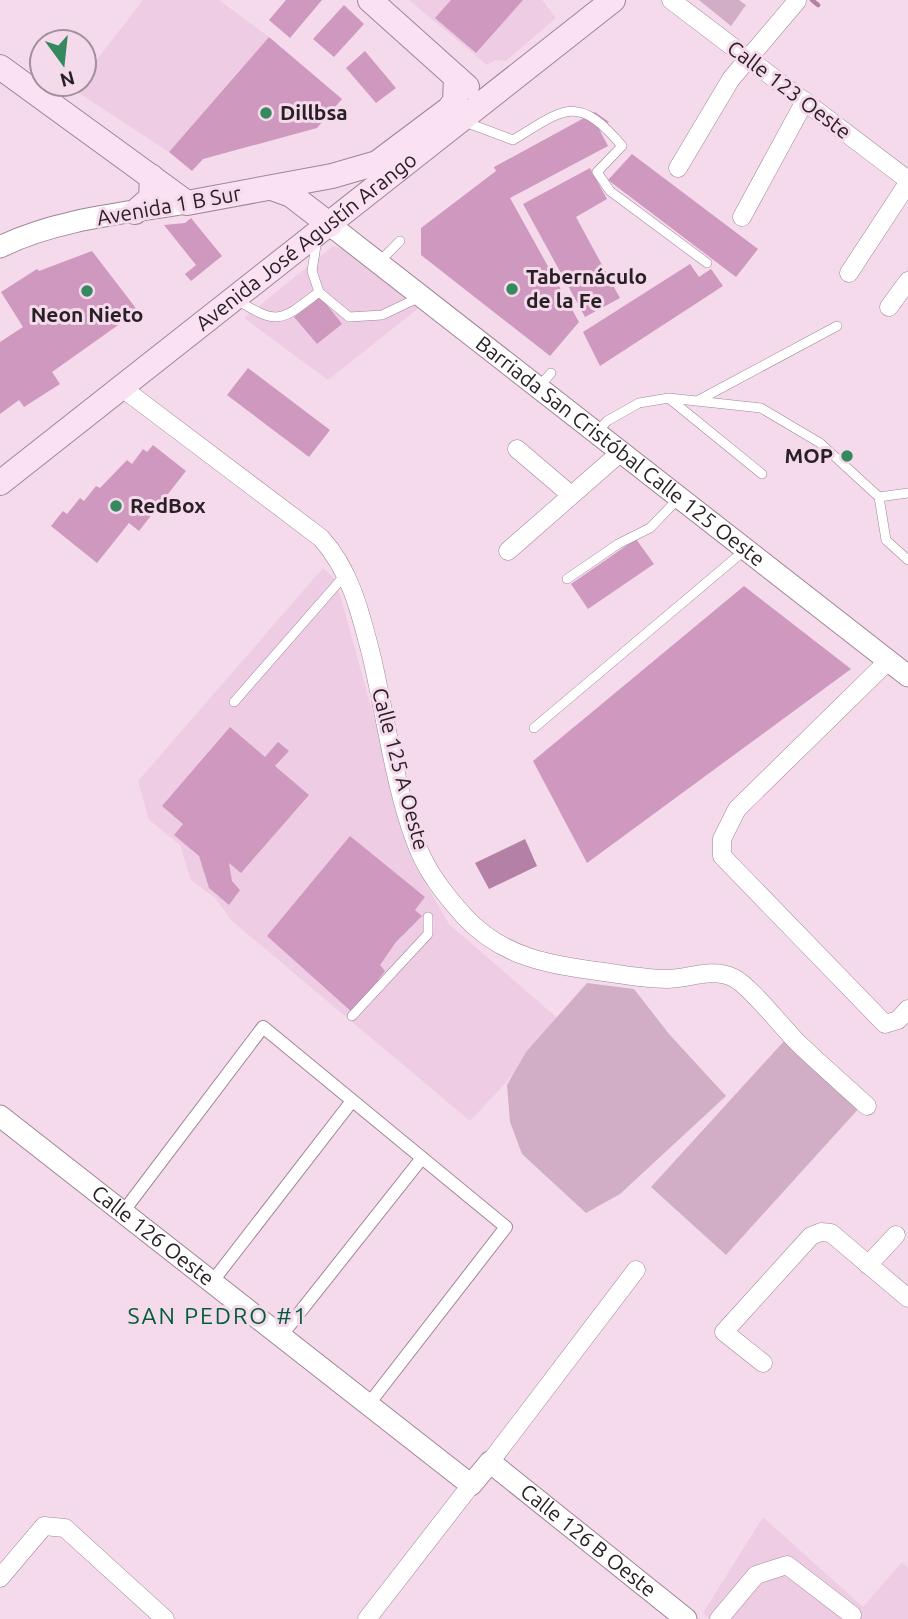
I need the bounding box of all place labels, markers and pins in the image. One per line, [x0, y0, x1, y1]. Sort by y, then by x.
place label: Dillbsa [280, 100, 348, 124]
marker: Dillbsa [258, 105, 274, 121]
place label: Tabernáculo de la Fe [526, 264, 647, 312]
marker: Tabernáculo de la Fe [504, 281, 520, 297]
marker: Neon Nieto [79, 283, 95, 299]
place label: Neon Nieto [31, 302, 143, 326]
place label: MOP [784, 443, 833, 467]
marker: MOP [839, 448, 855, 464]
place label: RedBox [130, 493, 206, 517]
marker: RedBox [108, 498, 124, 514]

